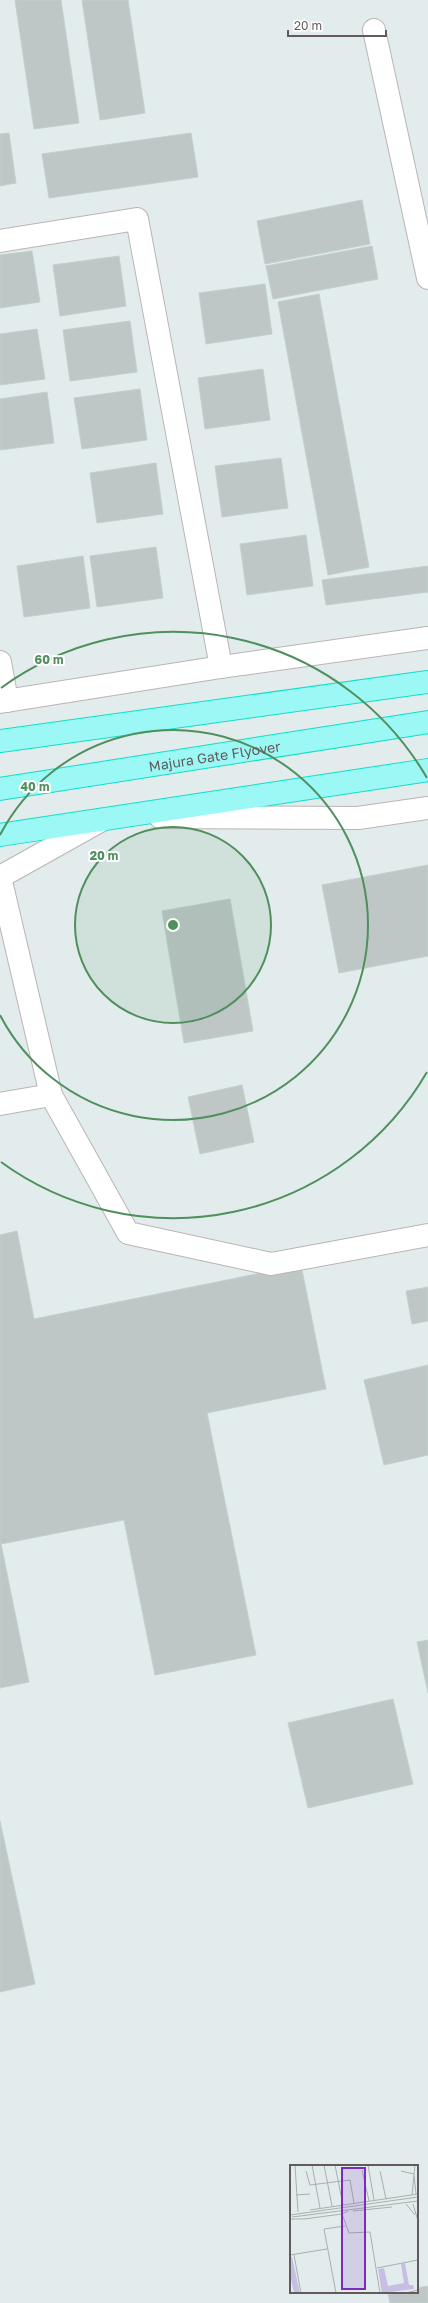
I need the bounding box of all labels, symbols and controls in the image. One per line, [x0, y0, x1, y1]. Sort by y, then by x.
scale bar [288, 12, 386, 38]
text: 20 m [294, 18, 322, 33]
text: 60 m [35, 652, 63, 667]
street label: Majura Gate Flyover [147, 737, 282, 774]
text: 40 m [21, 779, 49, 794]
text: 20 m [90, 848, 118, 863]
centre of rings [166, 918, 180, 932]
inset map [290, 2165, 418, 2293]

